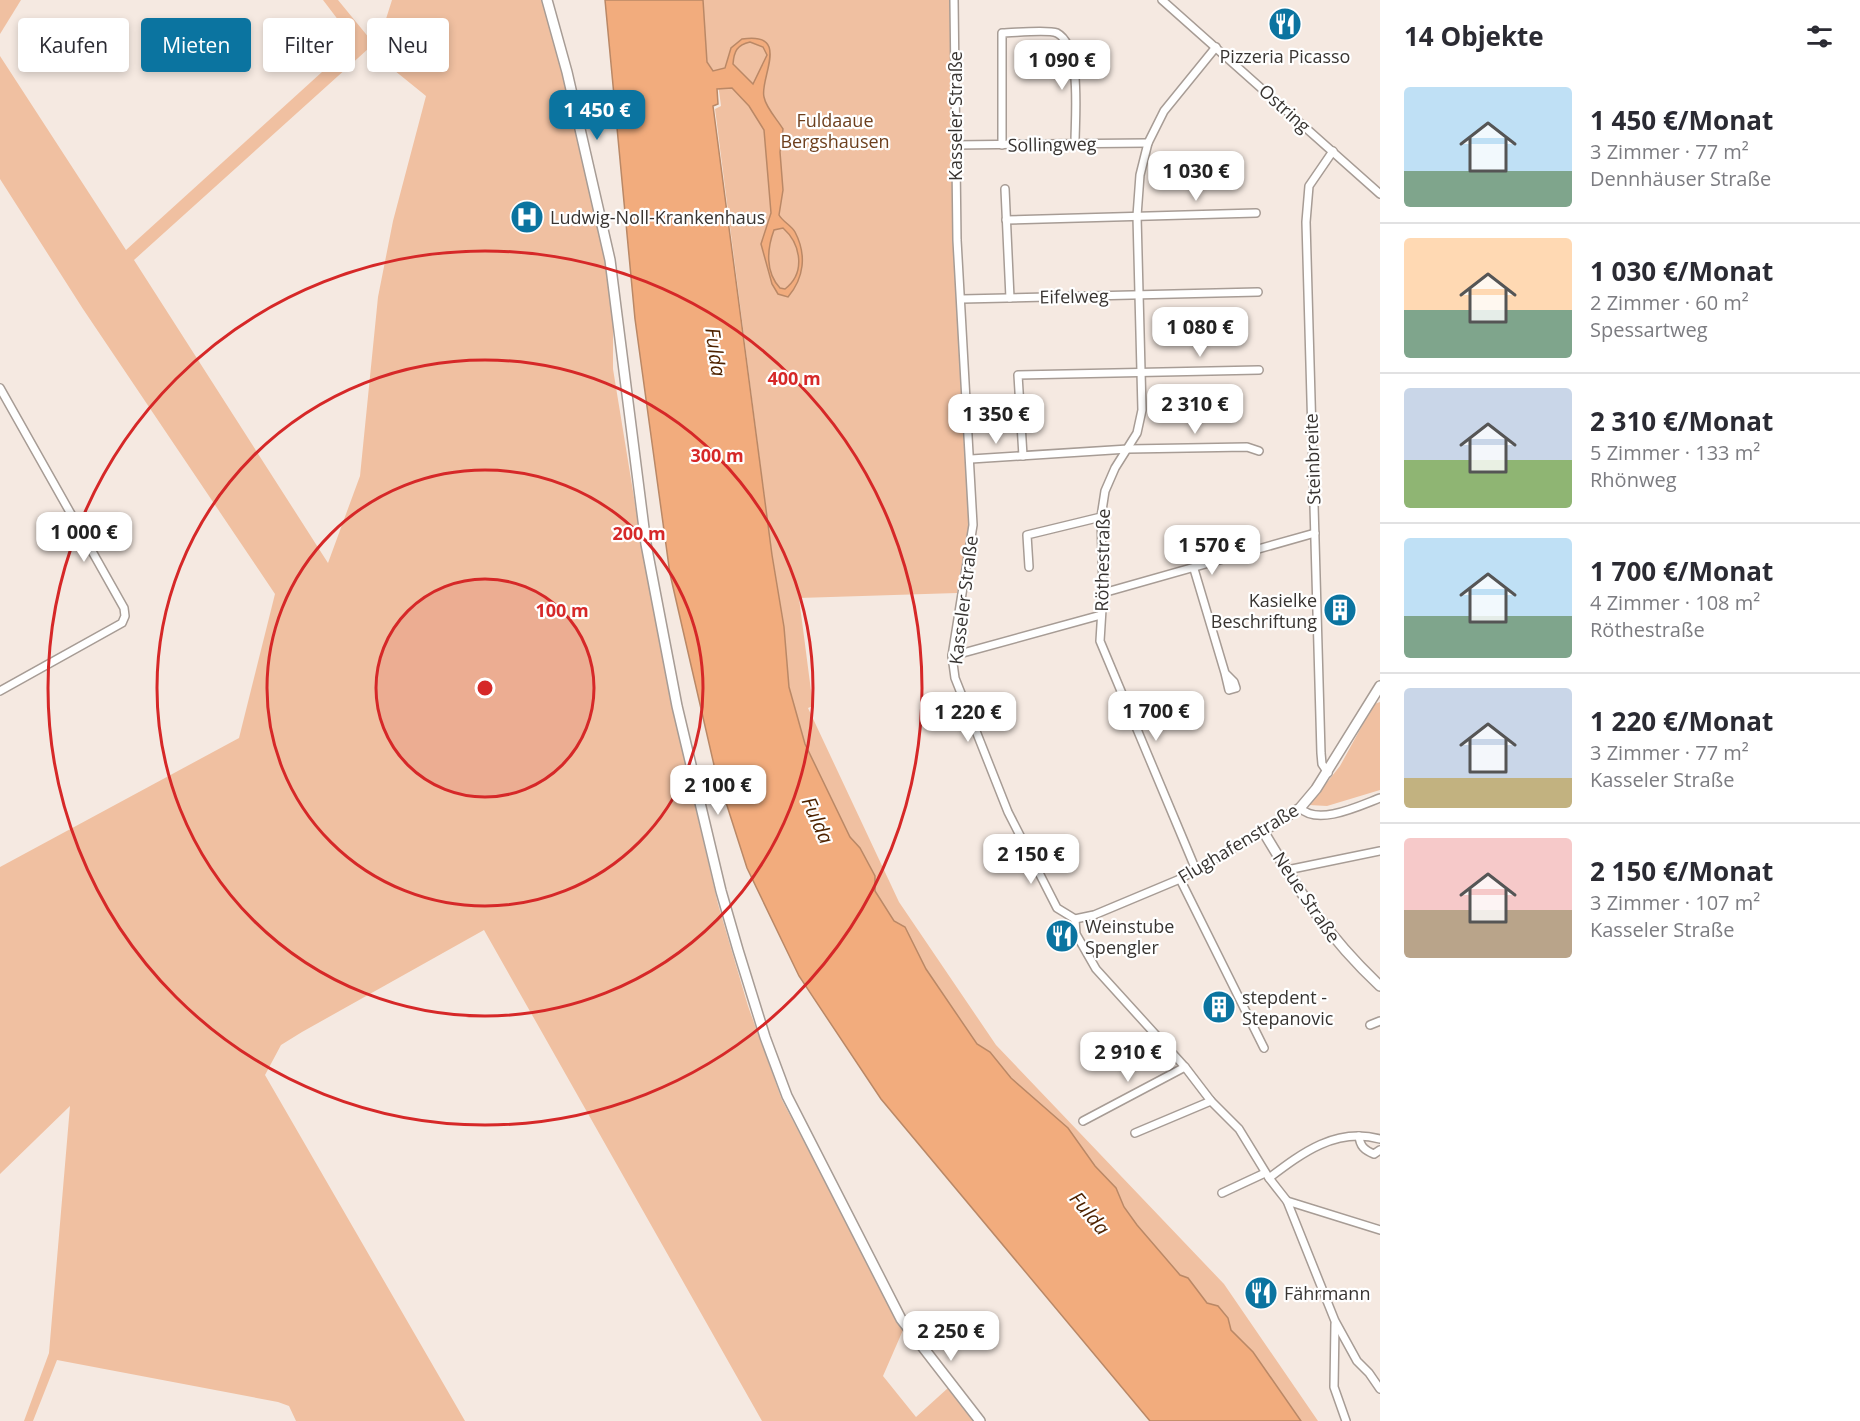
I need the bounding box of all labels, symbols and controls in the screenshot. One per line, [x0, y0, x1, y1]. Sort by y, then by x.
restaurant icon: Pizzeria Picasso [1267, 6, 1303, 42]
chip: Kaufen [18, 18, 129, 72]
chip: Mieten [141, 18, 251, 72]
chip: Filter [263, 18, 355, 72]
chip: Neu [367, 18, 449, 72]
text: 14 Objekte [1404, 18, 1544, 54]
icon: filters [1803, 20, 1836, 53]
pin: 1 090 € [1007, 40, 1117, 91]
place label: Pizzeria Picasso [1220, 44, 1350, 68]
text: 1 090 € [1028, 46, 1096, 73]
street label: Kasseler Straße [943, 51, 967, 181]
street label: Ostring [1254, 78, 1316, 138]
pin: 1 450 € [542, 90, 652, 141]
text: 1 450 € [563, 96, 631, 123]
text: 1 450 €/Monat [1590, 102, 1773, 138]
park label: Fuldaaue Bergshausen [780, 108, 890, 153]
icon: home [1452, 111, 1524, 183]
street label: Sollingweg [1007, 131, 1097, 157]
text: 3 Zimmer · 77 m² [1590, 138, 1749, 165]
pin: 1 030 € [1141, 151, 1251, 202]
text: 1 030 € [1162, 157, 1230, 184]
text: Dennhäuser Straße [1590, 165, 1771, 192]
hospital icon: Ludwig-Noll-Krankenhaus [509, 199, 545, 235]
place label: Ludwig-Noll-Krankenhaus [550, 205, 765, 229]
text: 1 030 €/Monat [1590, 253, 1773, 289]
icon: home [1452, 262, 1524, 334]
street label: Eifelweg [1039, 283, 1109, 309]
text: 2 Zimmer · 60 m² [1590, 289, 1749, 316]
pin: 1 080 € [1145, 307, 1255, 358]
text: 1 080 € [1166, 313, 1234, 340]
text: Spessartweg [1590, 316, 1708, 343]
water label: Fulda [699, 326, 733, 378]
text: 400 m [767, 366, 821, 390]
pin: 2 310 € [1140, 384, 1250, 435]
text: 2 310 € [1161, 390, 1229, 417]
pin: 1 350 € [941, 394, 1051, 445]
text: 1 350 € [962, 400, 1030, 427]
text: 2 310 €/Monat [1590, 403, 1773, 439]
icon: home [1452, 412, 1524, 484]
street label: Steinbreite [1298, 413, 1326, 505]
text: 5 Zimmer · 133 m² [1590, 439, 1760, 466]
text: 300 m [690, 443, 744, 467]
text: Rhönweg [1590, 466, 1677, 493]
street label: Röthestraße [1089, 508, 1115, 612]
pin: 1 000 € [29, 512, 139, 563]
text: 1 000 € [50, 518, 118, 545]
text: 200 m [612, 521, 666, 545]
pin: 1 570 € [1157, 525, 1267, 576]
text: 1 570 € [1178, 531, 1246, 558]
street label: Kasseler Straße [943, 534, 983, 666]
text: 1 700 €/Monat [1590, 553, 1773, 589]
icon: home [1452, 562, 1524, 634]
place label: Kasielke Beschriftung [1211, 588, 1317, 633]
text: 4 Zimmer · 108 m² [1590, 589, 1760, 616]
building icon: Kasielke Beschriftung [1322, 592, 1358, 628]
text: 100 m [535, 598, 589, 622]
text: Röthestraße [1590, 616, 1705, 643]
centre of rings [475, 678, 495, 698]
pin: 1 700 € [1101, 691, 1211, 742]
pin: 1 220 € [913, 692, 1023, 743]
text: 1 700 € [1122, 697, 1190, 724]
text: 1 220 € [934, 698, 1002, 725]
text: 1 220 €/Monat [1590, 703, 1773, 739]
icon: home [1452, 712, 1524, 784]
text: 3 Zimmer · 77 m² [1590, 739, 1749, 766]
pin: 2 100 € [663, 765, 773, 816]
text: Kasseler Straße [1590, 766, 1734, 793]
text: 2 100 € [684, 771, 752, 798]
water label: Fulda [796, 792, 840, 848]
street label: Flughafenstraße [1173, 798, 1303, 888]
pin: 2 150 € [976, 834, 1086, 885]
text: 2 150 € [997, 840, 1065, 867]
street label: Neue Straße [1268, 847, 1346, 947]
text: 2 150 €/Monat [1590, 853, 1773, 889]
icon: home [1452, 862, 1524, 934]
text: 3 Zimmer · 107 m² [1590, 889, 1760, 916]
place label: Weinstube Spengler [1085, 914, 1174, 959]
text: Kasseler Straße [1590, 916, 1734, 943]
restaurant icon: Weinstube Spengler [1044, 918, 1080, 954]
place label: stepdent - Stepanovic [1242, 985, 1334, 1030]
building icon: stepdent - Stepanovic [1201, 989, 1237, 1025]
pin: 2 910 € [1073, 1032, 1183, 1083]
text: 2 910 € [1094, 1038, 1162, 1065]
water label: Fulda [1064, 1186, 1116, 1240]
restaurant icon: Fährmann [1243, 1275, 1279, 1311]
place label: Fährmann [1284, 1281, 1370, 1305]
pin: 2 250 € [896, 1311, 1006, 1362]
text: 2 250 € [917, 1317, 985, 1344]

